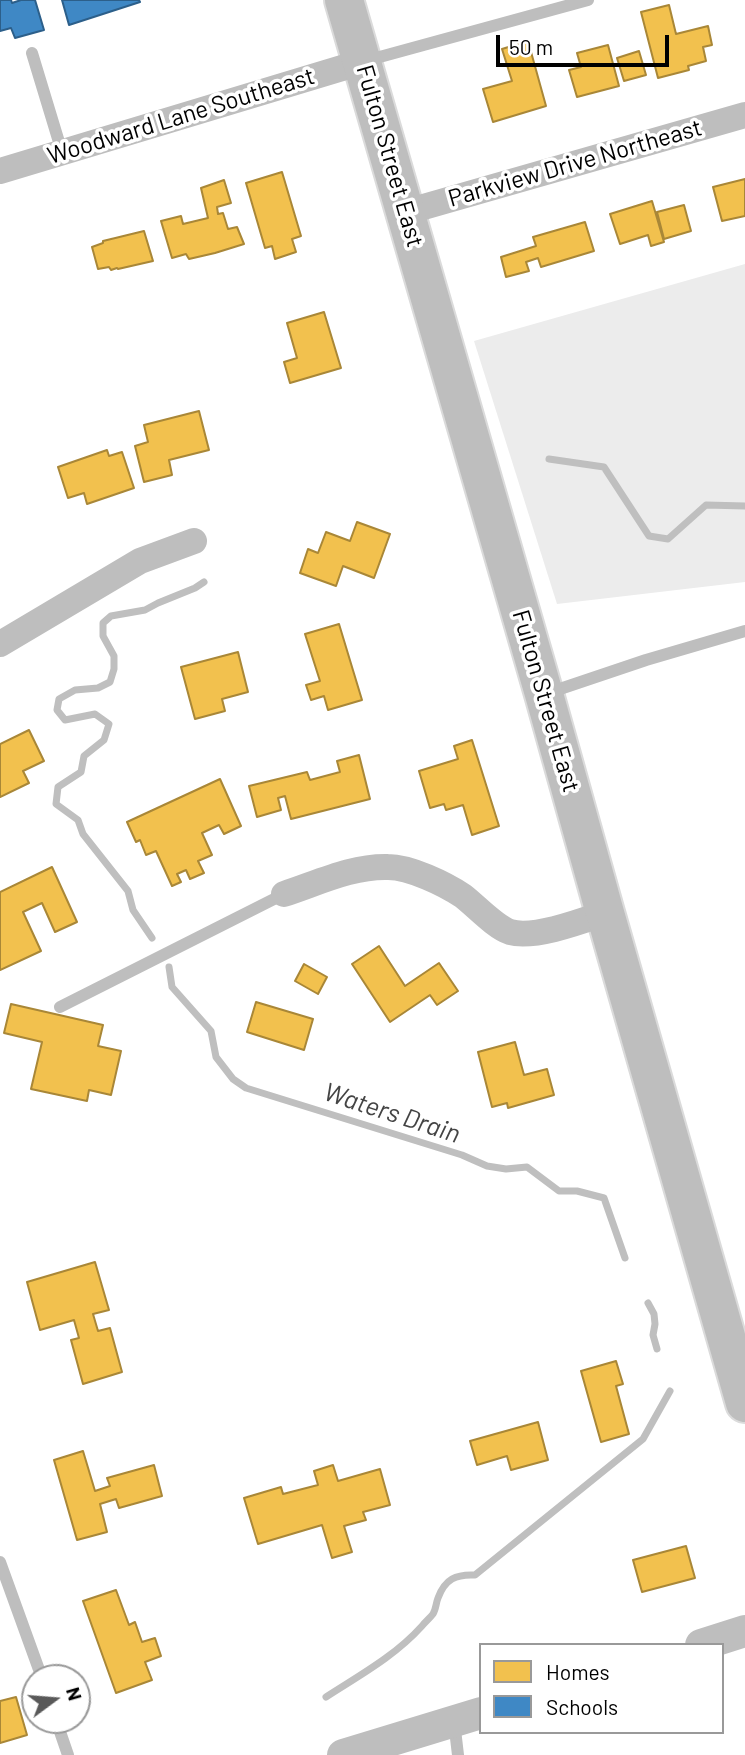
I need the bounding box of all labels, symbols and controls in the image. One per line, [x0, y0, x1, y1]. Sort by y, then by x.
scale bar [500, 21, 673, 65]
text: 50 m [509, 34, 553, 59]
street label: Woodward Lane Southeast [44, 62, 318, 170]
street label: Fulton Street East [350, 62, 430, 250]
street label: Parkview Drive Northeast [445, 113, 705, 213]
street label: Fulton Street East [506, 607, 586, 795]
water label: Waters Drain [320, 1076, 464, 1150]
legend [479, 1643, 724, 1734]
text: Homes [546, 1659, 610, 1684]
north arrow [21, 1664, 91, 1734]
text: N [62, 1684, 88, 1703]
text: Schools [546, 1694, 618, 1719]

